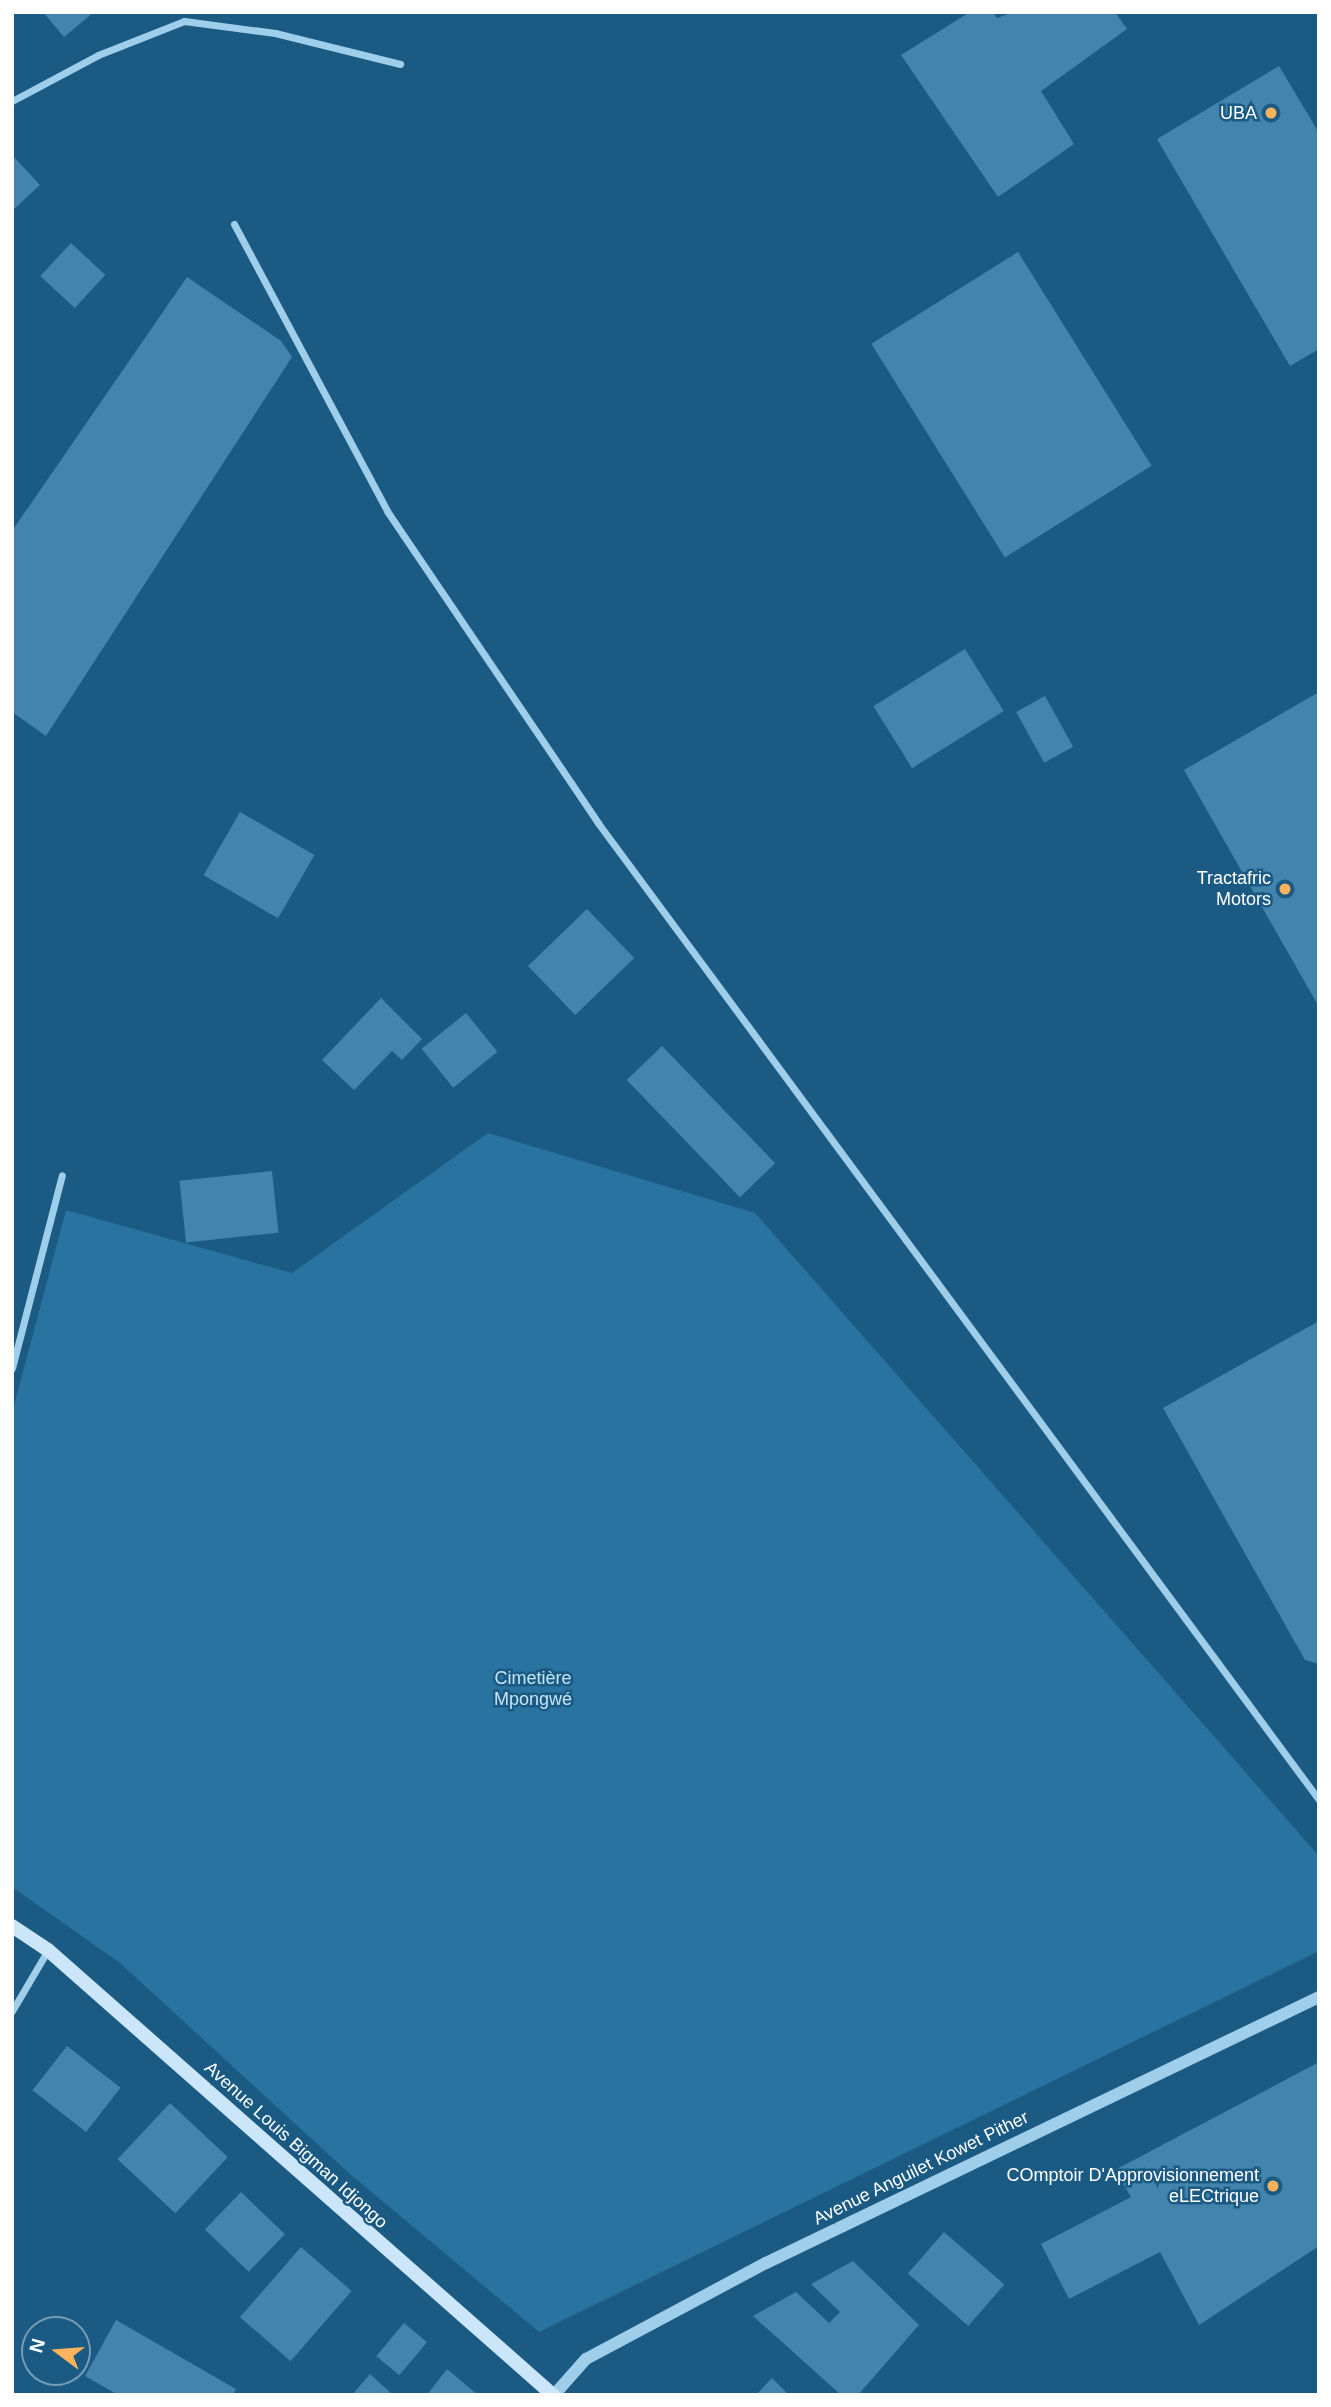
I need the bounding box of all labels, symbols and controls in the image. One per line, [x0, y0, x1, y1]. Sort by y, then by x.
place label: UBA [1220, 102, 1257, 124]
marker: UBA [1263, 105, 1279, 121]
place label: Tractafric Motors [1197, 868, 1271, 910]
marker: Tractafric Motors [1277, 881, 1293, 897]
park label: Cimetière Mpongwé [494, 1668, 572, 1710]
street label: Avenue Louis Bigman Idjongo [200, 2057, 392, 2233]
street label: Avenue Anguilet Kowet Pither [809, 2106, 1033, 2230]
place label: COmptoir D'Approvisionnement eLECtrique [1006, 2165, 1259, 2208]
marker: COmptoir D'Approvisionnement eLECtrique [1265, 2178, 1281, 2194]
north arrow [21, 2316, 91, 2386]
text: N [25, 2336, 49, 2355]

